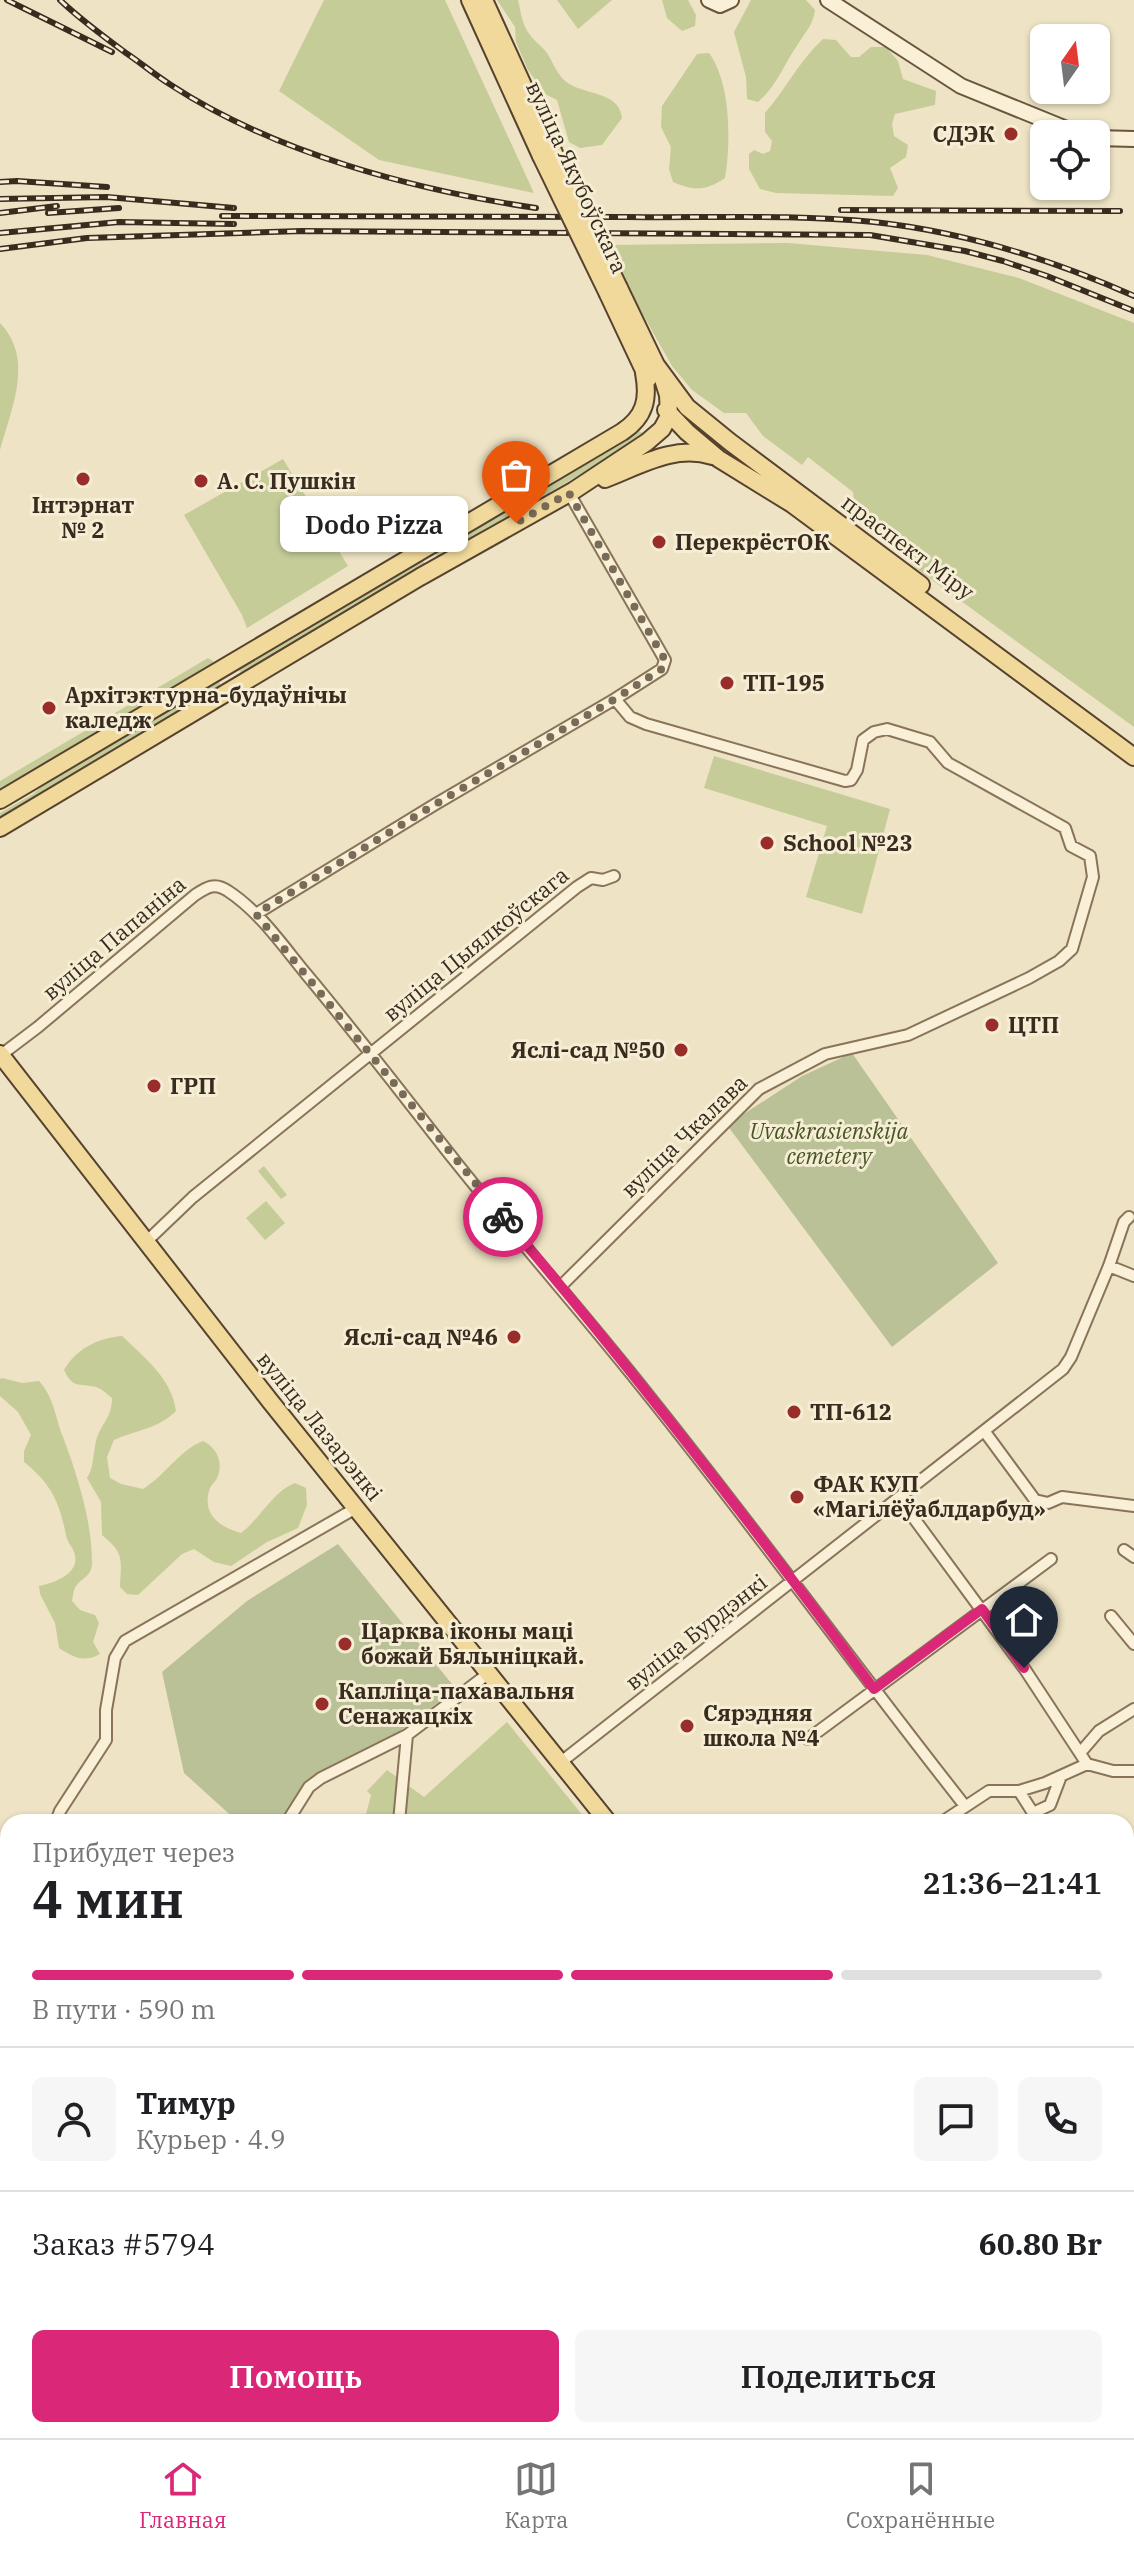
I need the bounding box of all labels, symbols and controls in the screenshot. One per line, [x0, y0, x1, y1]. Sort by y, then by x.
north arrow [1030, 24, 1110, 104]
map controls [1030, 24, 1110, 200]
street label: вуліца Якубоўскага [520, 76, 635, 278]
place label: СДЭК [933, 119, 996, 148]
button: locate [1030, 120, 1110, 200]
marker: СДЭК [1002, 125, 1020, 143]
pin [482, 441, 550, 523]
icon: bag [494, 453, 538, 497]
place label: А. С. Пушкін [217, 466, 356, 495]
marker: Інтэрнат № 2 [74, 470, 92, 488]
marker: А. С. Пушкін [192, 472, 210, 490]
street label: праспект Міру [836, 487, 981, 606]
place label: Інтэрнат № 2 [32, 490, 134, 544]
callout: Dodo Pizza [280, 495, 468, 551]
text: Dodo Pizza [305, 507, 443, 541]
place label: ПерекрёстОК [675, 527, 831, 556]
marker: ПерекрёстОК [650, 533, 668, 551]
place label: ТП-195 [743, 668, 825, 697]
marker: ТП-195 [718, 674, 736, 692]
place label: Архітэктурна-будаўнічы каледж [65, 680, 347, 734]
marker: Архітэктурна-будаўнічы каледж [40, 699, 58, 717]
place label: School №23 [783, 828, 913, 857]
marker: School №23 [758, 834, 776, 852]
street label: вуліца Цыялкоўскага [377, 860, 574, 1027]
street label: вуліца Папаніна [36, 869, 191, 1006]
place label: ЦТП [1008, 1010, 1059, 1039]
marker: ЦТП [983, 1016, 1001, 1034]
place label: Яслі-сад №50 [511, 1035, 665, 1064]
marker: Яслі-сад №50 [672, 1041, 690, 1059]
street label: вуліца Чкалава [614, 1068, 753, 1203]
place label: ГРП [170, 1071, 216, 1100]
marker: ГРП [145, 1077, 163, 1095]
park label: Uvaskrasienskija cemetery [750, 1116, 909, 1170]
courier [463, 1177, 543, 1257]
icon: bike [481, 1195, 525, 1239]
place label: Яслі-сад №46 [344, 1322, 498, 1351]
marker: Яслі-сад №46 [505, 1328, 523, 1346]
street label: вуліца Лазарэнкі [251, 1345, 390, 1506]
place label: ТП-612 [810, 1397, 892, 1426]
marker: ТП-612 [785, 1403, 803, 1421]
place label: ФАК КУП «Магілёўаблдарбуд» [813, 1469, 1046, 1523]
marker: ФАК КУП «Магілёўаблдарбуд» [788, 1488, 806, 1506]
street label: вуліца Бурдэнкі [619, 1567, 773, 1696]
pin [990, 1586, 1058, 1668]
icon: home [1002, 1598, 1046, 1642]
place label: Царква іконы маці божай Бялыніцкай. [361, 1616, 584, 1670]
marker: Царква іконы маці божай Бялыніцкай. [336, 1635, 354, 1653]
place label: Капліца-пахавальня Сенажацкіх [338, 1676, 575, 1730]
marker: Капліца-пахавальня Сенажацкіх [313, 1695, 331, 1713]
place label: Сярэдняя школа №4 [703, 1698, 820, 1752]
marker: Сярэдняя школа №4 [678, 1717, 696, 1735]
text: Прибудет через [32, 1835, 235, 1869]
text: 21:36–21:41 [922, 1863, 1102, 1902]
text: 4 мин [32, 1865, 184, 1932]
text: В пути · 590 m [32, 1992, 216, 2026]
button: person [32, 2077, 116, 2161]
button: chat [914, 2077, 998, 2161]
button: phone [1018, 2077, 1102, 2161]
text: Тимур [136, 2083, 236, 2122]
text: Курьер · 4.9 [136, 2122, 286, 2156]
text: Заказ #5794 [32, 2224, 215, 2263]
text: 60.80 Br [979, 2224, 1102, 2263]
button: Помощь [32, 2330, 559, 2422]
button: Поделиться [575, 2330, 1102, 2422]
tab: Главная [139, 2457, 227, 2534]
tab: Карта [504, 2457, 568, 2534]
tab: Сохранённые [846, 2457, 995, 2534]

